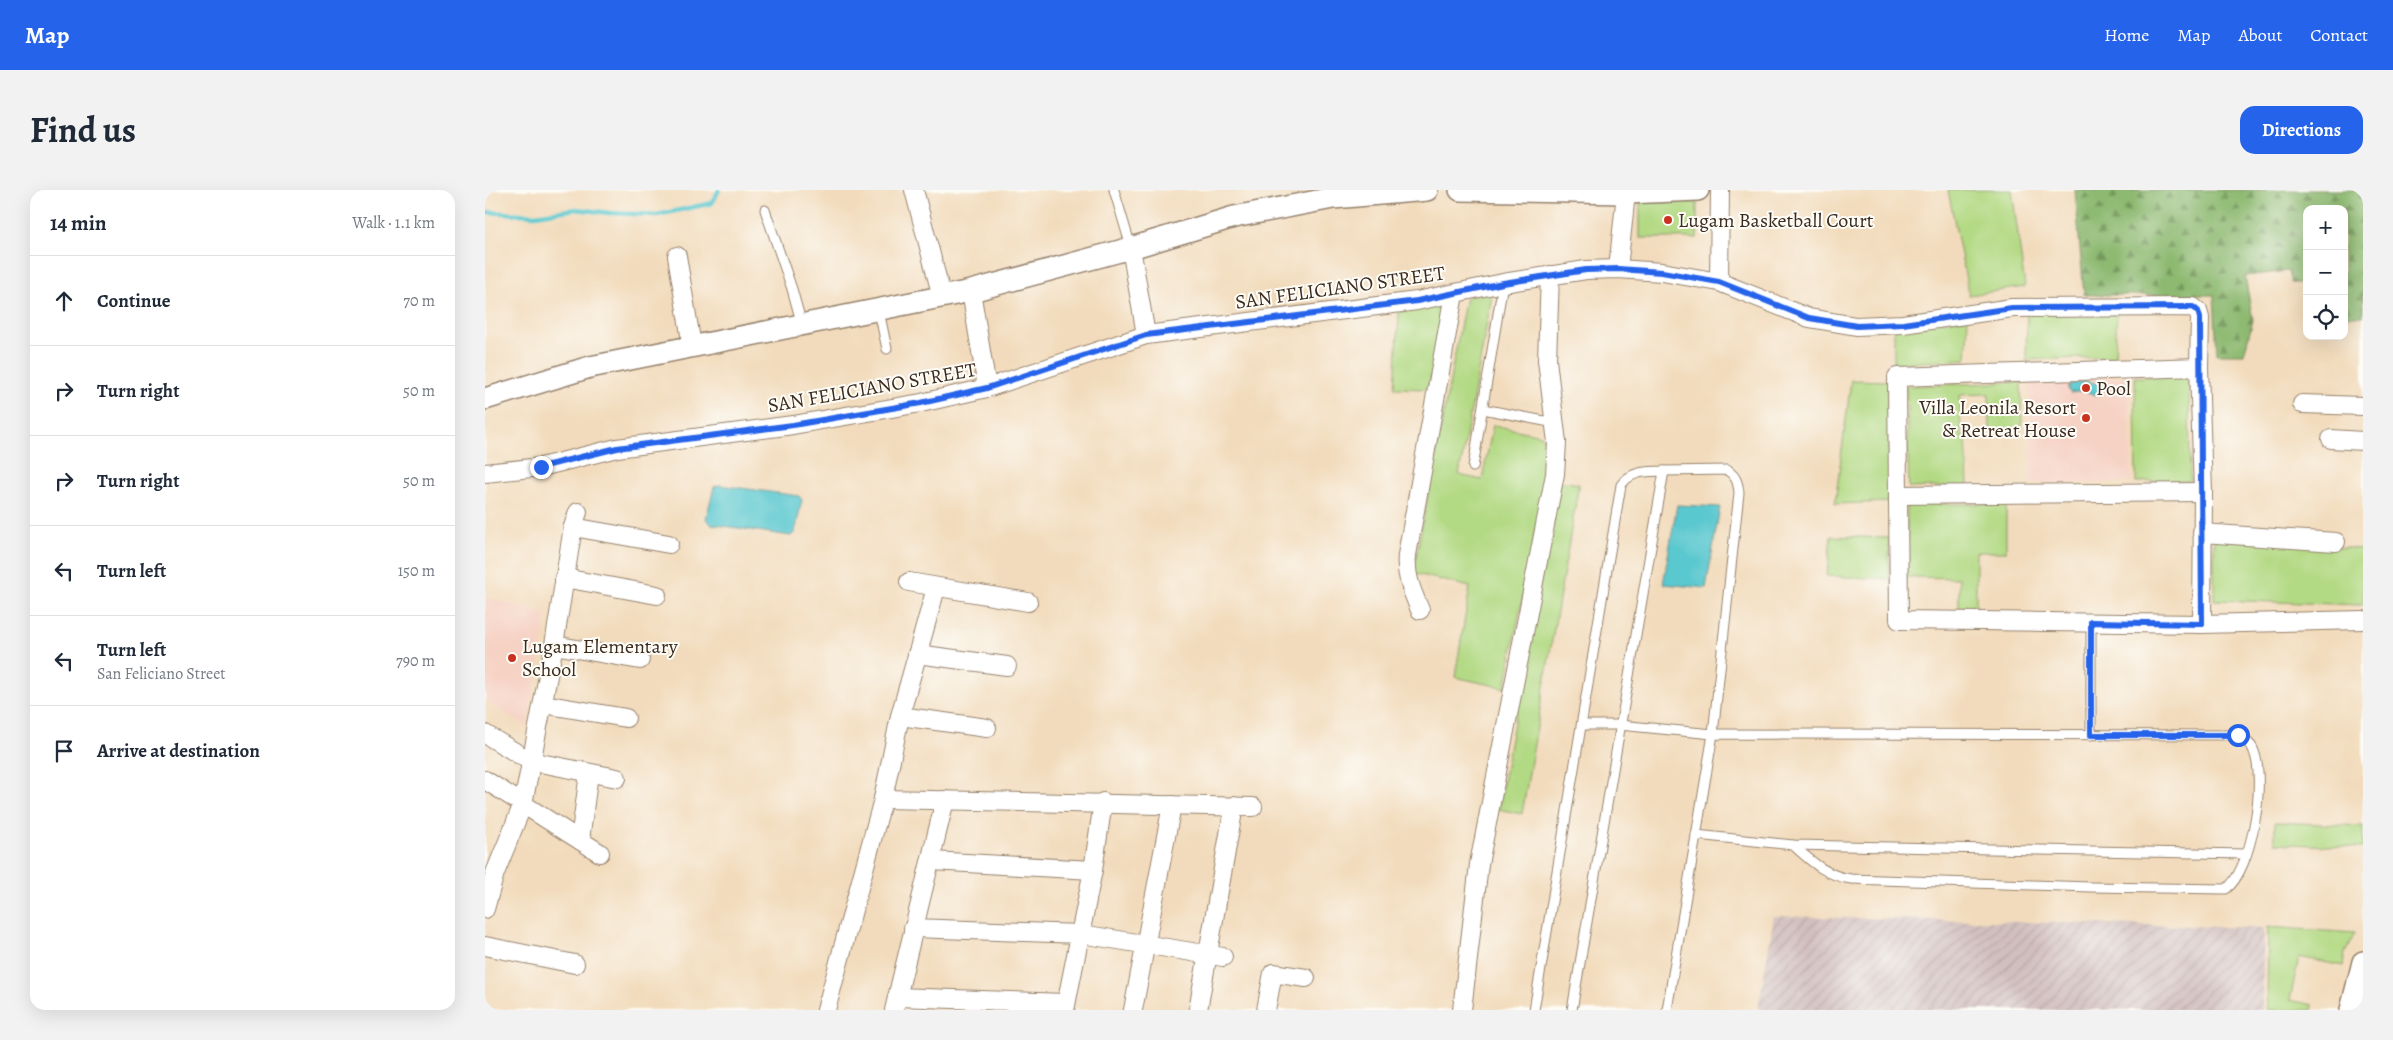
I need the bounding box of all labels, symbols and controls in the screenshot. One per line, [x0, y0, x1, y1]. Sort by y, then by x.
text: Map [25, 19, 69, 51]
text: Home [2104, 23, 2149, 47]
text: Map [2177, 23, 2210, 47]
text: About [2238, 23, 2282, 47]
text: Contact [2310, 23, 2368, 47]
text: Find us [30, 106, 136, 154]
button: Directions [2240, 106, 2363, 154]
map controls [2303, 205, 2348, 340]
button: + [2303, 205, 2348, 250]
place label: Lugam Basketball Court [1678, 207, 1874, 234]
text: 14 min [50, 209, 107, 237]
text: Walk · 1.1 km [352, 212, 435, 234]
marker: Lugam Basketball Court [1662, 214, 1674, 226]
button: − [2303, 250, 2348, 295]
street label: SAN FELICIANO STREET [1234, 259, 1447, 316]
icon: ahead [50, 287, 78, 315]
text: Continue [97, 288, 171, 314]
text: 70 m [403, 290, 435, 312]
button: locate [2303, 295, 2348, 340]
street label: SAN FELICIANO STREET [766, 356, 979, 419]
place label: Pool [2096, 375, 2131, 402]
icon: right [50, 377, 78, 405]
text: Turn right [97, 378, 179, 404]
text: 50 m [403, 380, 435, 402]
marker: Pool [2080, 382, 2092, 394]
place label: Villa Leonila Resort & Retreat House [1918, 394, 2076, 444]
marker: Villa Leonila Resort & Retreat House [2080, 412, 2092, 424]
route end [530, 456, 553, 479]
icon: right [50, 467, 78, 495]
text: Turn right [97, 468, 179, 494]
text: 50 m [403, 470, 435, 492]
icon: left [50, 557, 78, 585]
text: Turn left [97, 558, 166, 584]
text: 150 m [398, 560, 435, 582]
place label: Lugam Elementary School [522, 633, 679, 683]
text: Turn left [97, 637, 166, 663]
icon: left [50, 647, 78, 675]
text: 790 m [396, 650, 435, 672]
marker: Lugam Elementary School [506, 652, 518, 664]
text: San Feliciano Street [97, 663, 226, 685]
route start [2227, 724, 2250, 747]
icon: arrive [50, 737, 78, 765]
text: Arrive at destination [97, 738, 260, 764]

